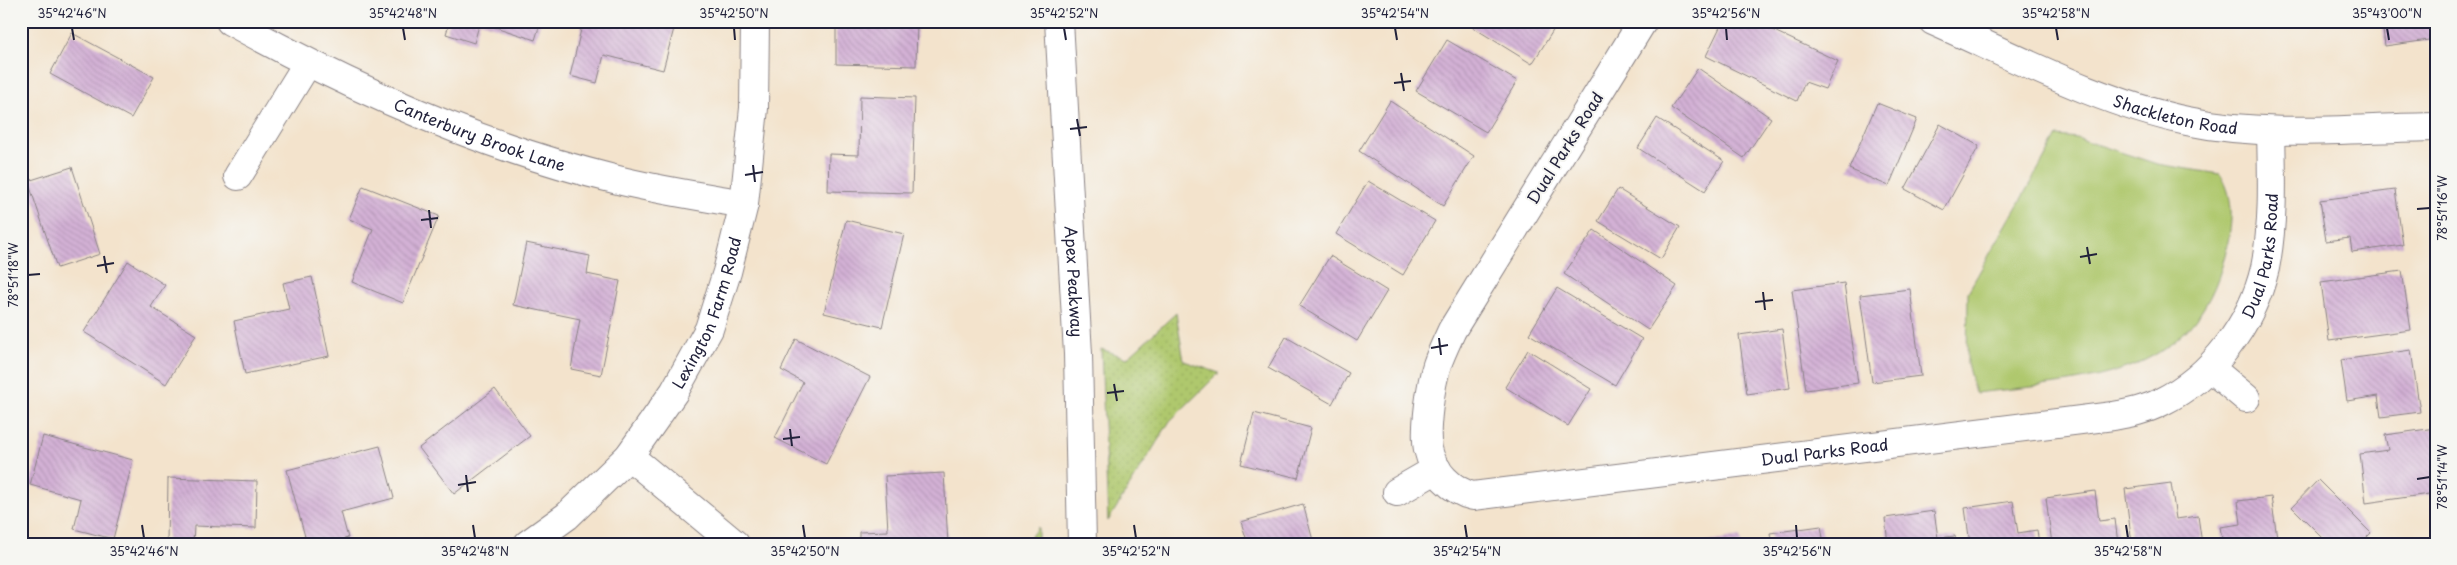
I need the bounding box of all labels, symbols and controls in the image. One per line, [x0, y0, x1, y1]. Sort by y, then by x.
text: 35°42'46"N [37, 4, 107, 22]
text: 35°42'48"N [369, 4, 437, 22]
text: 35°42'50"N [699, 4, 769, 22]
text: 35°42'52"N [1030, 4, 1098, 22]
text: 35°42'54"N [1361, 4, 1429, 22]
text: 35°42'56"N [1692, 4, 1760, 22]
text: 35°42'58"N [2022, 4, 2090, 22]
text: 35°43'00"N [2352, 4, 2422, 22]
street label: Dual Parks Road [1520, 87, 1608, 208]
street label: Shackleton Road [2110, 88, 2239, 139]
street label: Canterbury Brook Lane [390, 91, 569, 176]
text: 78°51'16"W [2433, 175, 2451, 241]
street label: Dual Parks Road [2235, 193, 2283, 322]
street label: Apex Peakway [1060, 225, 1090, 338]
street label: Lexington Farm Road [665, 234, 746, 393]
text: 78°51'18"W [4, 242, 22, 307]
street label: Dual Parks Road [1759, 431, 1890, 471]
text: 78°51'14"W [2433, 444, 2451, 510]
text: 35°42'46"N [109, 542, 179, 560]
text: 35°42'48"N [441, 542, 509, 560]
text: 35°42'50"N [770, 542, 840, 560]
text: 35°42'52"N [1102, 542, 1170, 560]
text: 35°42'54"N [1433, 542, 1501, 560]
text: 35°42'56"N [1763, 542, 1831, 560]
text: 35°42'58"N [2094, 542, 2162, 560]

